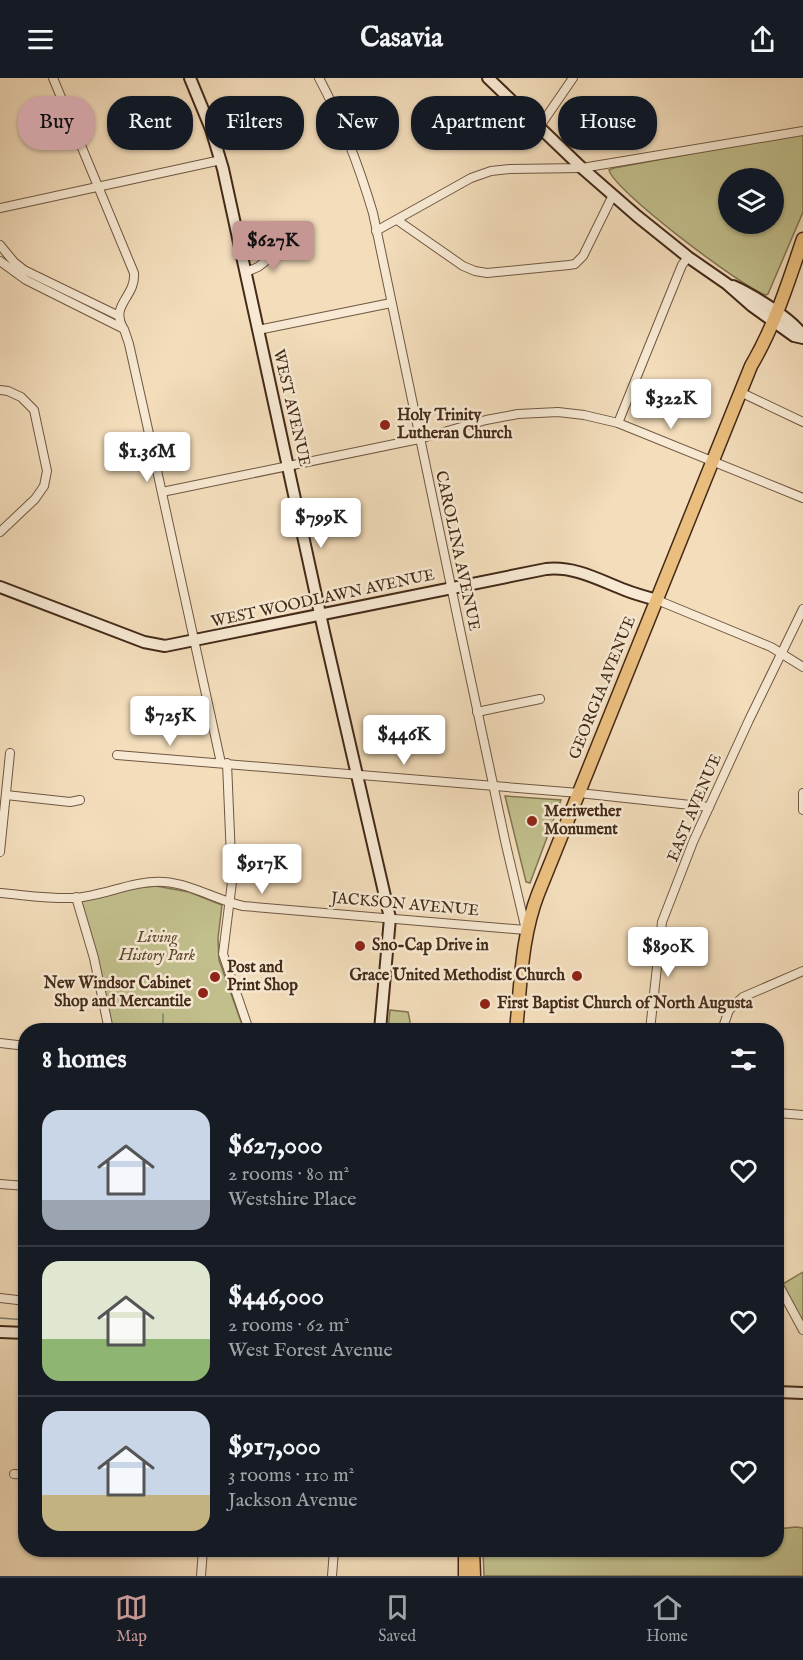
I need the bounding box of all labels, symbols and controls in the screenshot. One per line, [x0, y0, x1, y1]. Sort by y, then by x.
text: Casavia [360, 22, 443, 56]
icon: menu [24, 23, 57, 56]
icon: share [746, 23, 779, 56]
chip: Buy [18, 96, 95, 150]
chip: Rent [107, 96, 193, 150]
chip: Filters [205, 96, 304, 150]
chip: New [316, 96, 399, 150]
chip: Apartment [411, 96, 546, 150]
chip: House [558, 96, 657, 150]
map controls [718, 168, 784, 234]
button: layers [718, 168, 784, 234]
pin: $627K [231, 221, 315, 272]
text: $627K [247, 228, 299, 253]
street label: WEST AVENUE [268, 347, 314, 469]
pin: $322K [629, 379, 713, 430]
text: $322K [645, 386, 697, 411]
place label: Holy Trinity Lutheran Church [397, 406, 513, 444]
marker: Holy Trinity Lutheran Church [378, 418, 392, 432]
pin: $1.36M [98, 432, 196, 483]
text: $1.36M [118, 439, 176, 464]
street label: CAROLINA AVENUE [430, 469, 484, 633]
pin: $799K [279, 498, 363, 549]
text: $799K [295, 505, 347, 530]
street label: WEST WOODLAWN AVENUE [209, 566, 437, 632]
street label: GEORGIA AVENUE [565, 613, 641, 763]
pin: $725K [128, 696, 212, 747]
text: $725K [144, 703, 196, 728]
pin: $446K [362, 715, 446, 766]
text: $446K [377, 722, 431, 747]
street label: EAST AVENUE [663, 751, 727, 865]
place label: Meriwether Monument [544, 802, 621, 840]
marker: Meriwether Monument [525, 814, 539, 828]
pin: $917K [220, 844, 304, 895]
text: $917K [236, 851, 288, 876]
street label: JACKSON AVENUE [328, 888, 480, 921]
pin: $890K [626, 927, 710, 978]
park label: Living History Park [118, 928, 196, 966]
text: $890K [642, 934, 694, 959]
place label: Sno-Cap Drive in [372, 936, 489, 956]
marker: Sno-Cap Drive in [353, 939, 367, 953]
place label: Post and Print Shop [227, 958, 298, 996]
place label: Grace United Methodist Church [349, 966, 565, 986]
marker: Grace United Methodist Church [570, 969, 584, 983]
marker: Post and Print Shop [208, 970, 222, 984]
place label: New Windsor Cabinet Shop and Mercantile [43, 974, 192, 1012]
marker: New Windsor Cabinet Shop and Mercantile [196, 986, 210, 1000]
place label: First Baptist Church of North Augusta [497, 994, 754, 1014]
marker: First Baptist Church of North Augusta [478, 997, 492, 1011]
text: 8 homes [42, 1043, 127, 1076]
icon: filters [727, 1043, 760, 1076]
text: $627,000 [228, 1129, 323, 1162]
icon: home [90, 1134, 162, 1206]
icon: heart [727, 1154, 760, 1187]
text: 2 rooms · 80 m² [228, 1162, 349, 1187]
text: Westshire Place [228, 1187, 357, 1212]
text: $446,000 [228, 1280, 324, 1313]
icon: home [90, 1285, 162, 1357]
icon: heart [727, 1305, 760, 1338]
text: 2 rooms · 62 m² [228, 1313, 350, 1338]
text: West Forest Avenue [228, 1338, 393, 1363]
text: $917,000 [228, 1430, 321, 1463]
icon: home [90, 1435, 162, 1507]
icon: heart [727, 1455, 760, 1488]
text: 3 rooms · 110 m² [228, 1463, 354, 1488]
text: Jackson Avenue [228, 1488, 357, 1513]
tab: Map [115, 1591, 148, 1647]
tab: Saved [378, 1591, 416, 1647]
tab: Home [646, 1591, 688, 1647]

